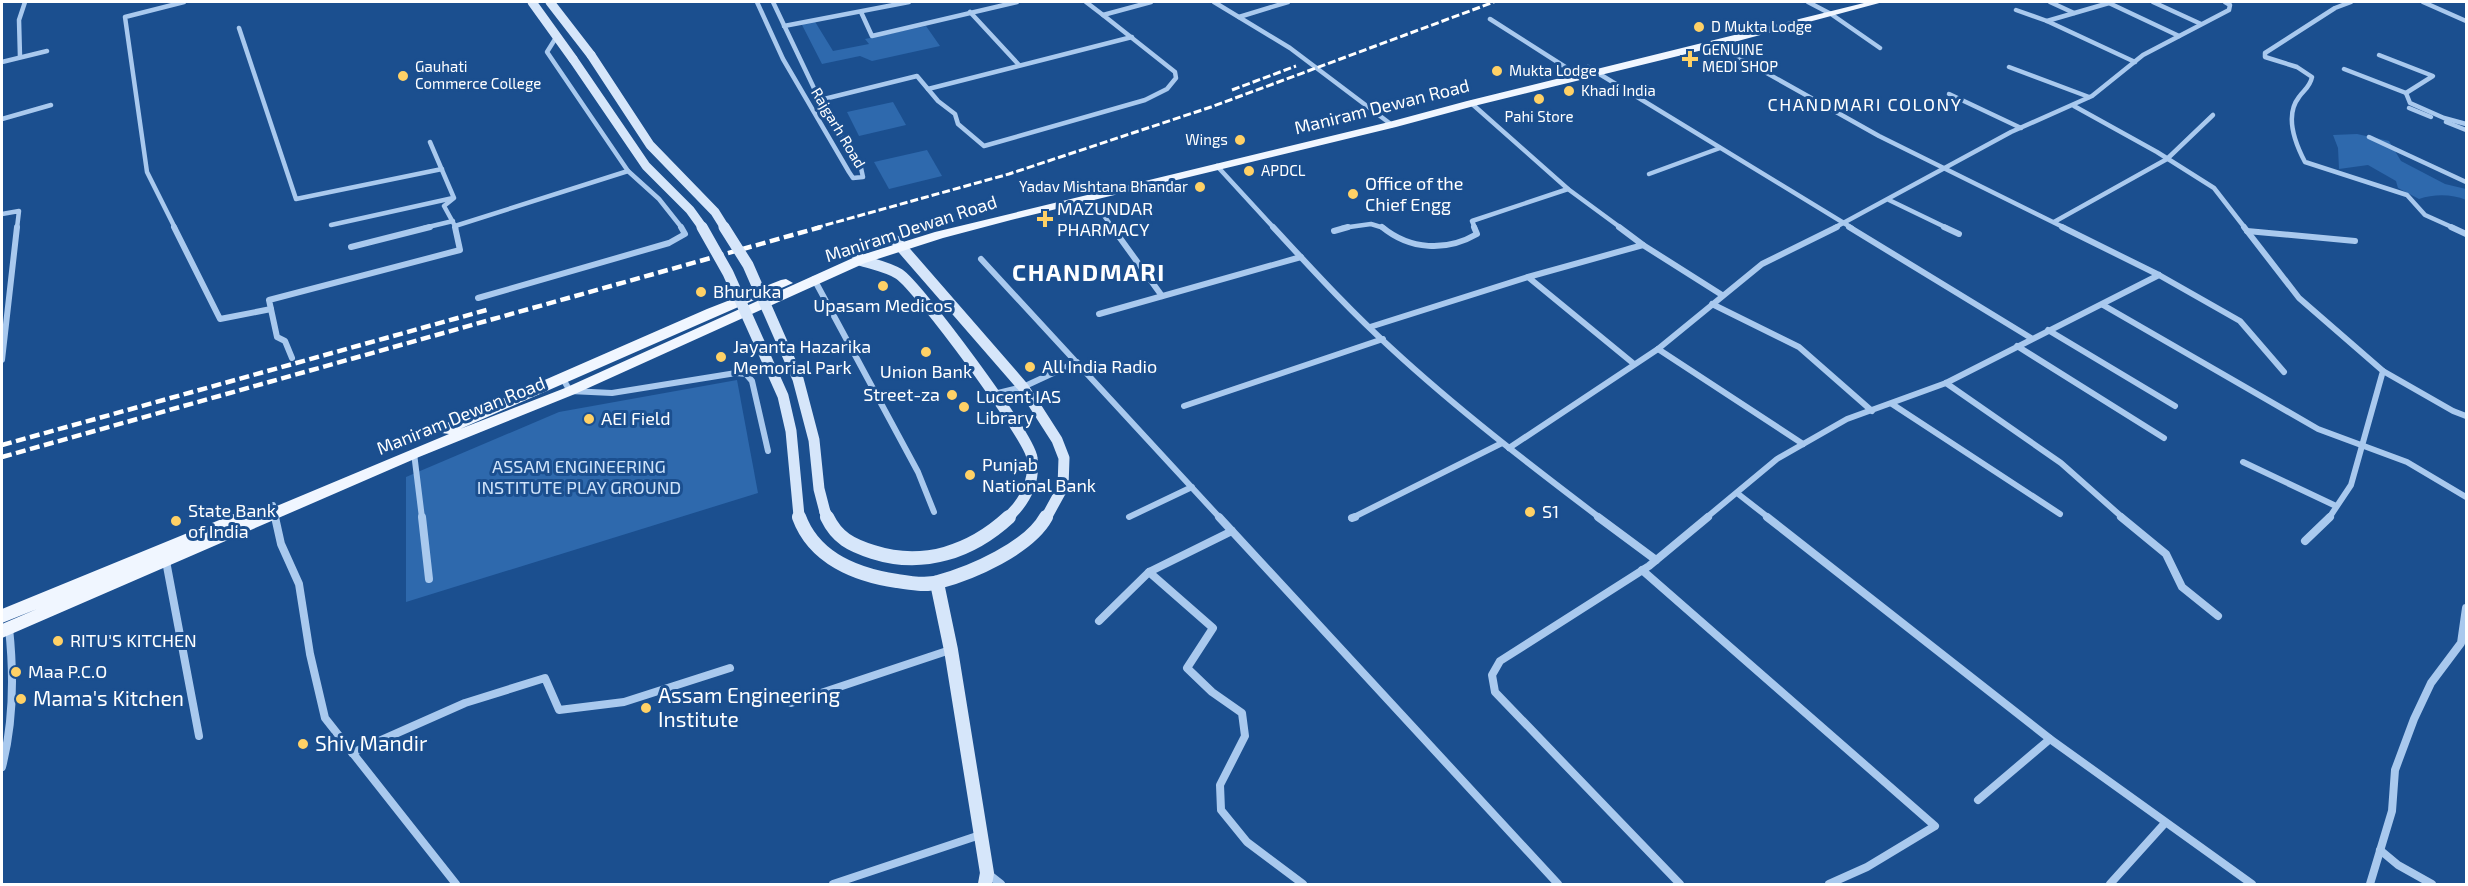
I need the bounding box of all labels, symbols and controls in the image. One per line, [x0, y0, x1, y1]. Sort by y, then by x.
place label: D Mukta Lodge [1711, 17, 1812, 35]
marker: D Mukta Lodge [1692, 20, 1706, 34]
place label: GENUINE MEDI SHOP [1702, 40, 1778, 75]
marker: GENUINE MEDI SHOP [1683, 52, 1697, 66]
place label: Gauhati Commerce College [415, 57, 541, 92]
place label: Mukta Lodge [1509, 61, 1597, 79]
marker: Mukta Lodge [1490, 64, 1504, 78]
marker: Gauhati Commerce College [396, 69, 410, 83]
street label: Maniram Dewan Road [1292, 74, 1472, 138]
place label: Khadi India [1581, 81, 1656, 99]
street label: Rajgarh Road [807, 84, 870, 171]
marker: Khadi India [1562, 84, 1576, 98]
marker: Pahi Store [1532, 92, 1546, 106]
district label: CHANDMARI COLONY [1768, 93, 1962, 115]
place label: Pahi Store [1504, 107, 1574, 125]
place label: Wings [1185, 130, 1228, 148]
marker: Wings [1233, 133, 1247, 147]
place label: APDCL [1261, 161, 1306, 179]
marker: APDCL [1242, 164, 1256, 178]
place label: Office of the Chief Engg [1365, 172, 1463, 215]
place label: Yadav Mishtana Bhandar [1019, 177, 1188, 195]
marker: Yadav Mishtana Bhandar [1193, 180, 1207, 194]
marker: Office of the Chief Engg [1346, 187, 1360, 201]
street label: Maniram Dewan Road [822, 190, 1000, 266]
place label: MAZUNDAR PHARMACY [1057, 197, 1153, 240]
marker: MAZUNDAR PHARMACY [1038, 212, 1052, 226]
district label: CHANDMARI [1012, 257, 1166, 286]
marker: Upasam Medicos [876, 279, 890, 293]
place label: Bhuruka [713, 280, 781, 302]
marker: Bhuruka [694, 285, 708, 299]
place label: Upasam Medicos [813, 294, 953, 316]
place label: Jayanta Hazarika Memorial Park [733, 335, 871, 378]
marker: Union Bank [919, 345, 933, 359]
marker: Jayanta Hazarika Memorial Park [714, 350, 728, 364]
place label: All India Radio [1042, 355, 1157, 377]
place label: Union Bank [880, 360, 972, 382]
marker: All India Radio [1023, 360, 1037, 374]
street label: Maniram Dewan Road [373, 371, 548, 459]
place label: Street-za [863, 383, 940, 405]
place label: Lucent IAS Library [976, 385, 1061, 428]
marker: Street-za [945, 388, 959, 402]
marker: Lucent IAS Library [957, 400, 971, 414]
place label: AEI Field [601, 407, 671, 429]
marker: AEI Field [582, 412, 596, 426]
place label: Punjab National Bank [982, 453, 1096, 496]
park label: ASSAM ENGINEERING INSTITUTE PLAY GROUND [477, 455, 681, 498]
marker: Punjab National Bank [963, 468, 977, 482]
place label: State Bank of India [188, 499, 276, 542]
place label: S1 [1542, 500, 1559, 522]
marker: S1 [1523, 505, 1537, 519]
marker: State Bank of India [169, 514, 183, 528]
place label: RITU'S KITCHEN [70, 629, 197, 651]
marker: RITU'S KITCHEN [51, 634, 65, 648]
place label: Maa P.C.O [28, 660, 107, 682]
marker: Maa P.C.O [9, 665, 23, 679]
place label: Assam Engineering Institute [658, 682, 840, 731]
place label: Mama's Kitchen [33, 685, 184, 710]
marker: Mama's Kitchen [14, 692, 28, 706]
marker: Assam Engineering Institute [639, 701, 653, 715]
place label: Shiv Mandir [315, 730, 428, 755]
marker: Shiv Mandir [296, 737, 310, 751]

